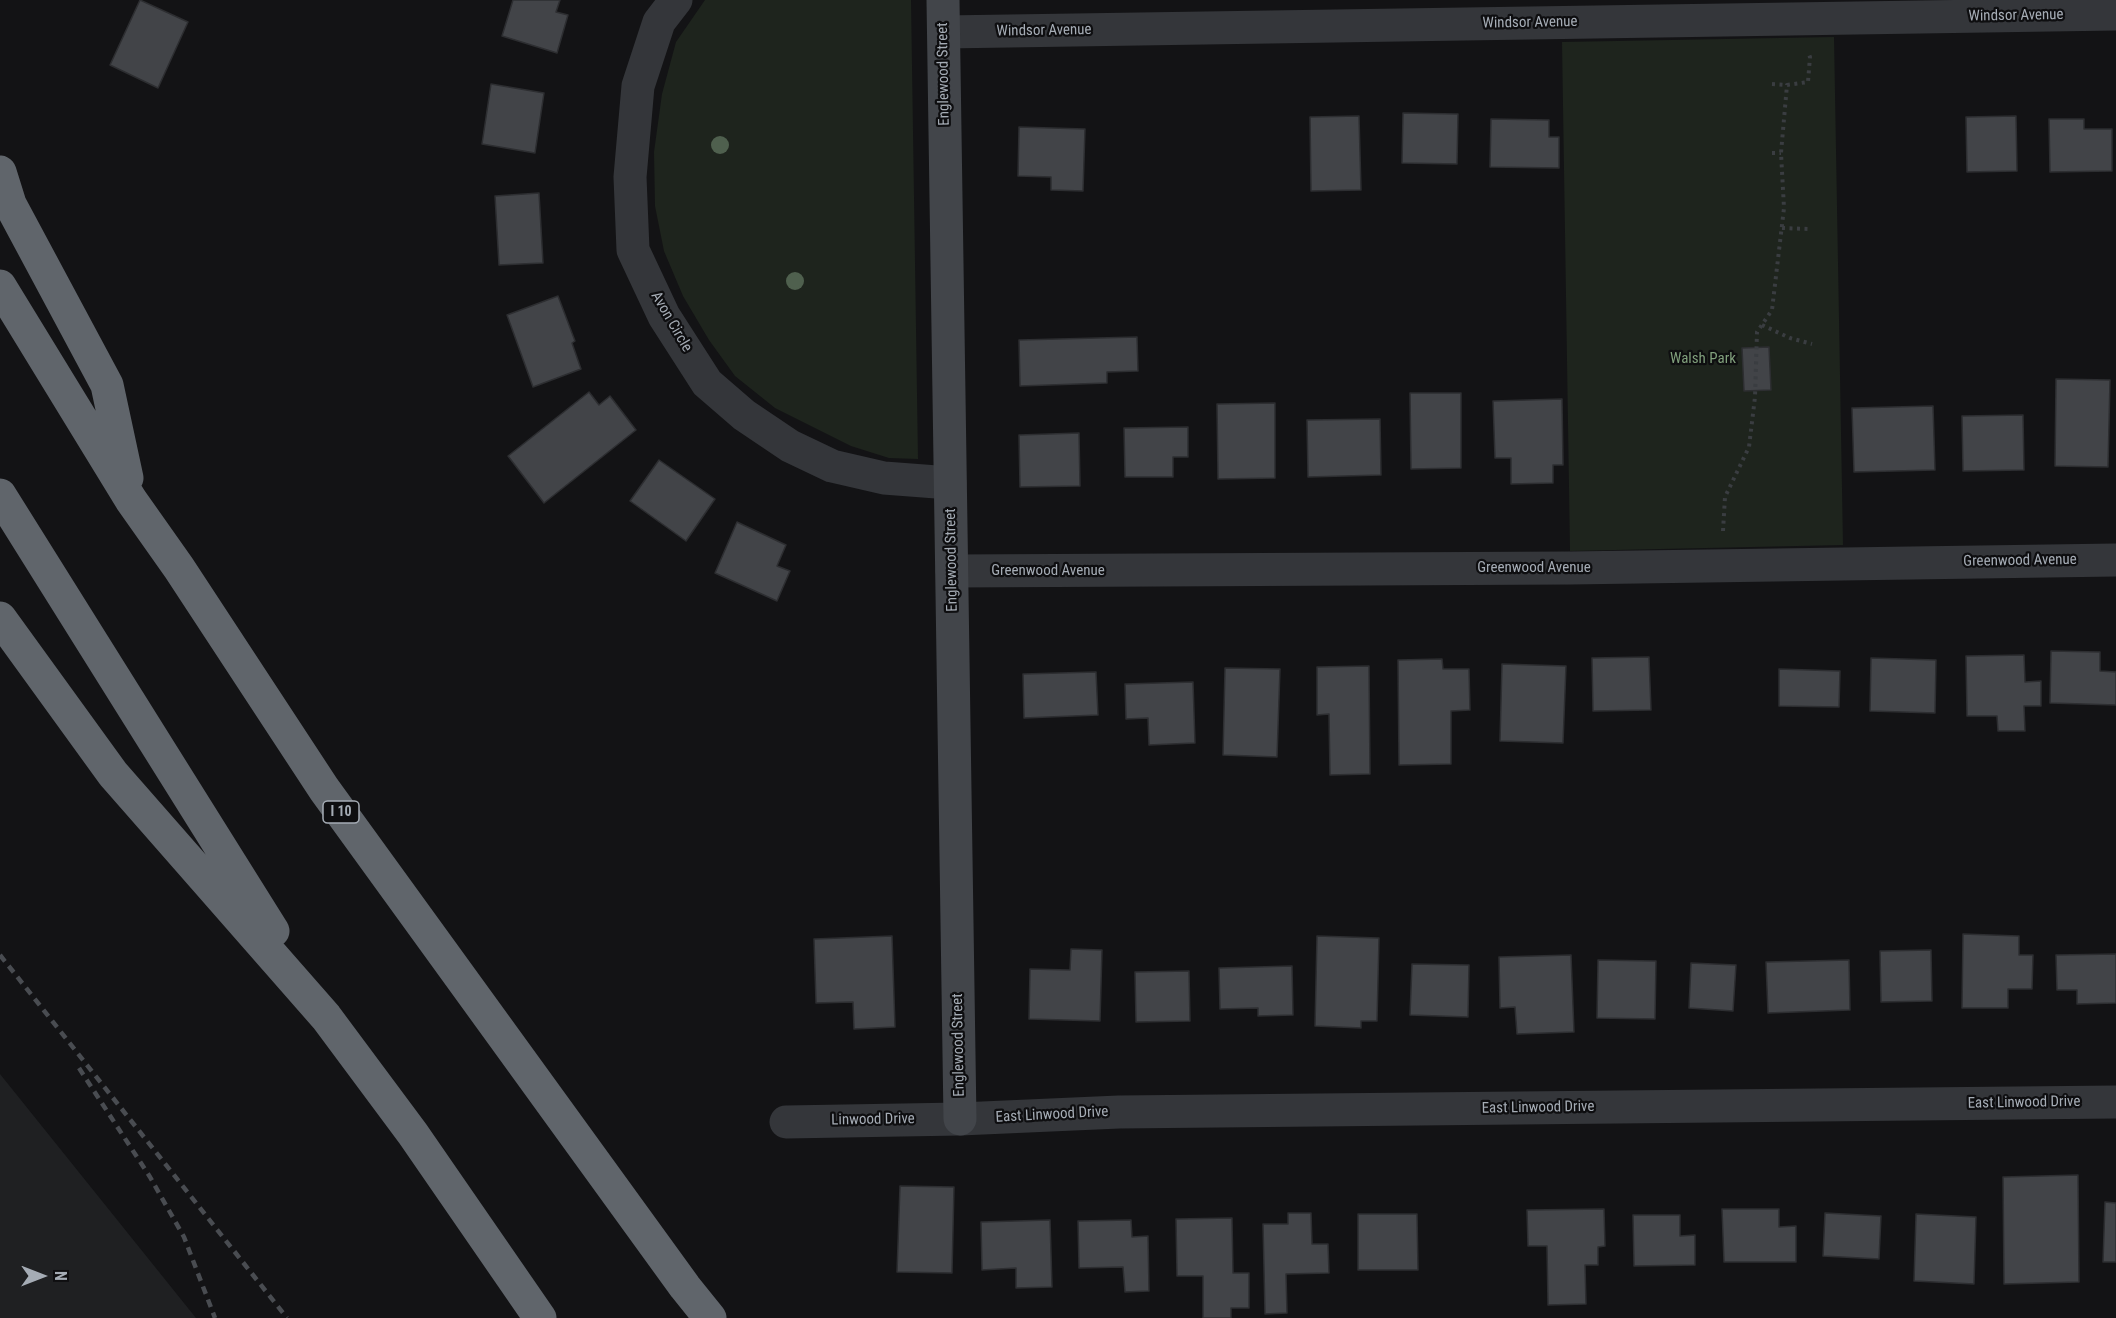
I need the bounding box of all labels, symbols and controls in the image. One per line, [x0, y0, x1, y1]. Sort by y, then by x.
street label: Windsor Avenue [1968, 6, 2064, 26]
street label: Windsor Avenue [1482, 13, 1578, 33]
street label: Windsor Avenue [996, 21, 1092, 41]
street label: Englewood Street [934, 22, 954, 126]
street label: Avon Circle [647, 289, 695, 355]
park label: Walsh Park [1670, 350, 1736, 368]
street label: Englewood Street [942, 508, 962, 612]
street label: Greenwood Avenue [1963, 551, 2077, 571]
street label: Greenwood Avenue [1477, 559, 1591, 577]
street label: Greenwood Avenue [991, 562, 1105, 580]
road number: I 10 [323, 801, 359, 823]
street label: Englewood Street [949, 993, 969, 1097]
street label: East Linwood Drive [1967, 1093, 2081, 1113]
street label: East Linwood Drive [1481, 1098, 1595, 1118]
street label: East Linwood Drive [995, 1103, 1109, 1127]
street label: Linwood Drive [831, 1110, 915, 1130]
north arrow [12, 1246, 72, 1306]
text: N [51, 1271, 70, 1281]

